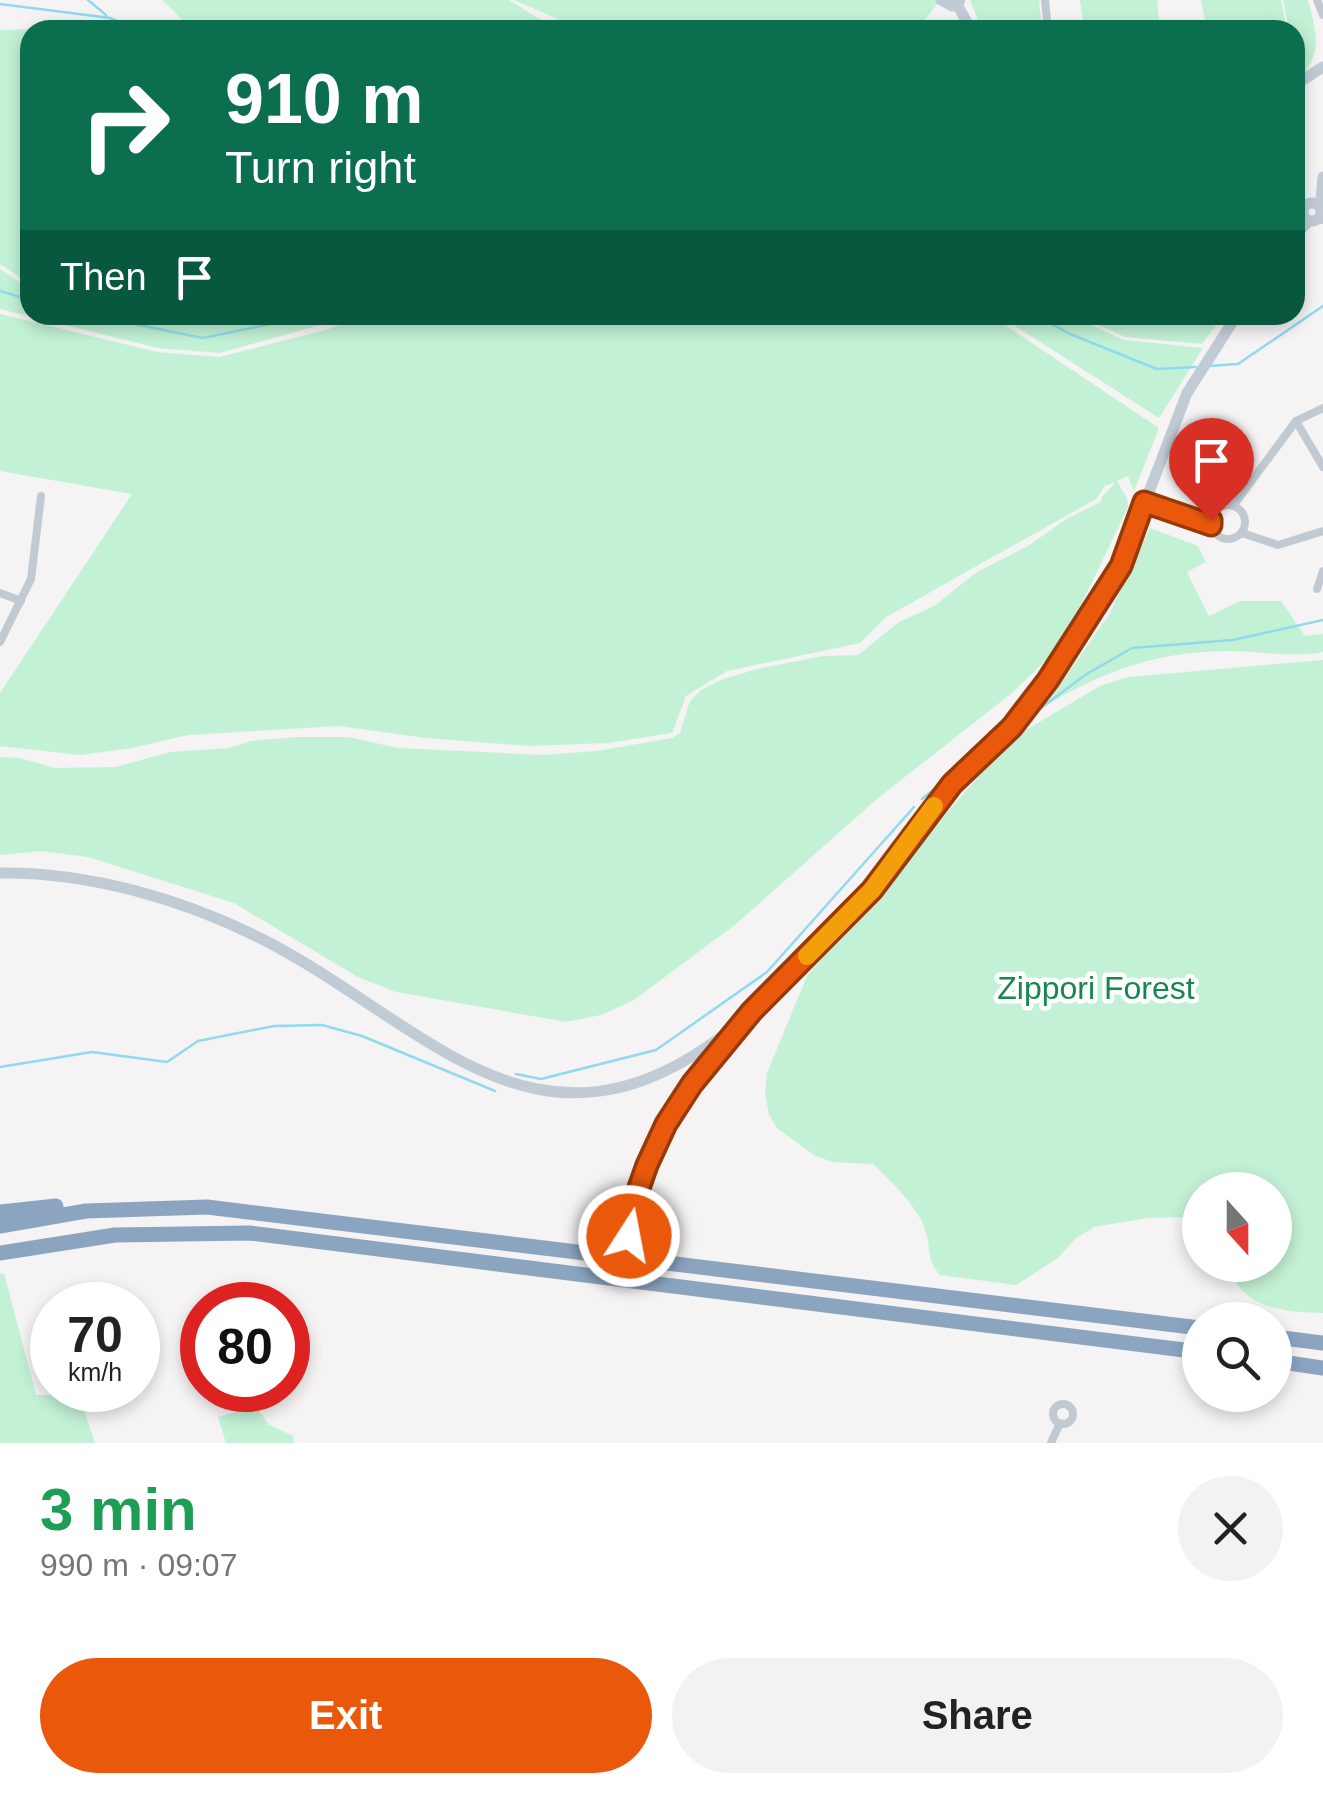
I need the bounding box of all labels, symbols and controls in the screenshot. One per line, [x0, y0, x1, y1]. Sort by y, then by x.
icon: right [60, 60, 190, 190]
text: 910 m [225, 60, 423, 138]
text: Turn right [225, 142, 416, 193]
icon: arrive [167, 250, 222, 305]
text: Then [60, 256, 147, 298]
pin [1169, 418, 1254, 521]
icon: arrive [1184, 433, 1239, 488]
park label: Zippori Forest [997, 970, 1195, 1006]
north arrow [1182, 1172, 1292, 1282]
map controls [1182, 1172, 1292, 1412]
position arrow [577, 1184, 681, 1288]
speed limit sign: 80 [180, 1282, 310, 1412]
button: search [1182, 1302, 1292, 1412]
text: 70 [67, 1307, 123, 1363]
text: km/h [68, 1358, 122, 1386]
text: 3 min [40, 1476, 197, 1543]
button: close [1178, 1476, 1283, 1581]
text: 990 m · 09:07 [40, 1547, 237, 1583]
button: Exit [40, 1658, 652, 1773]
button: Share [672, 1658, 1283, 1773]

